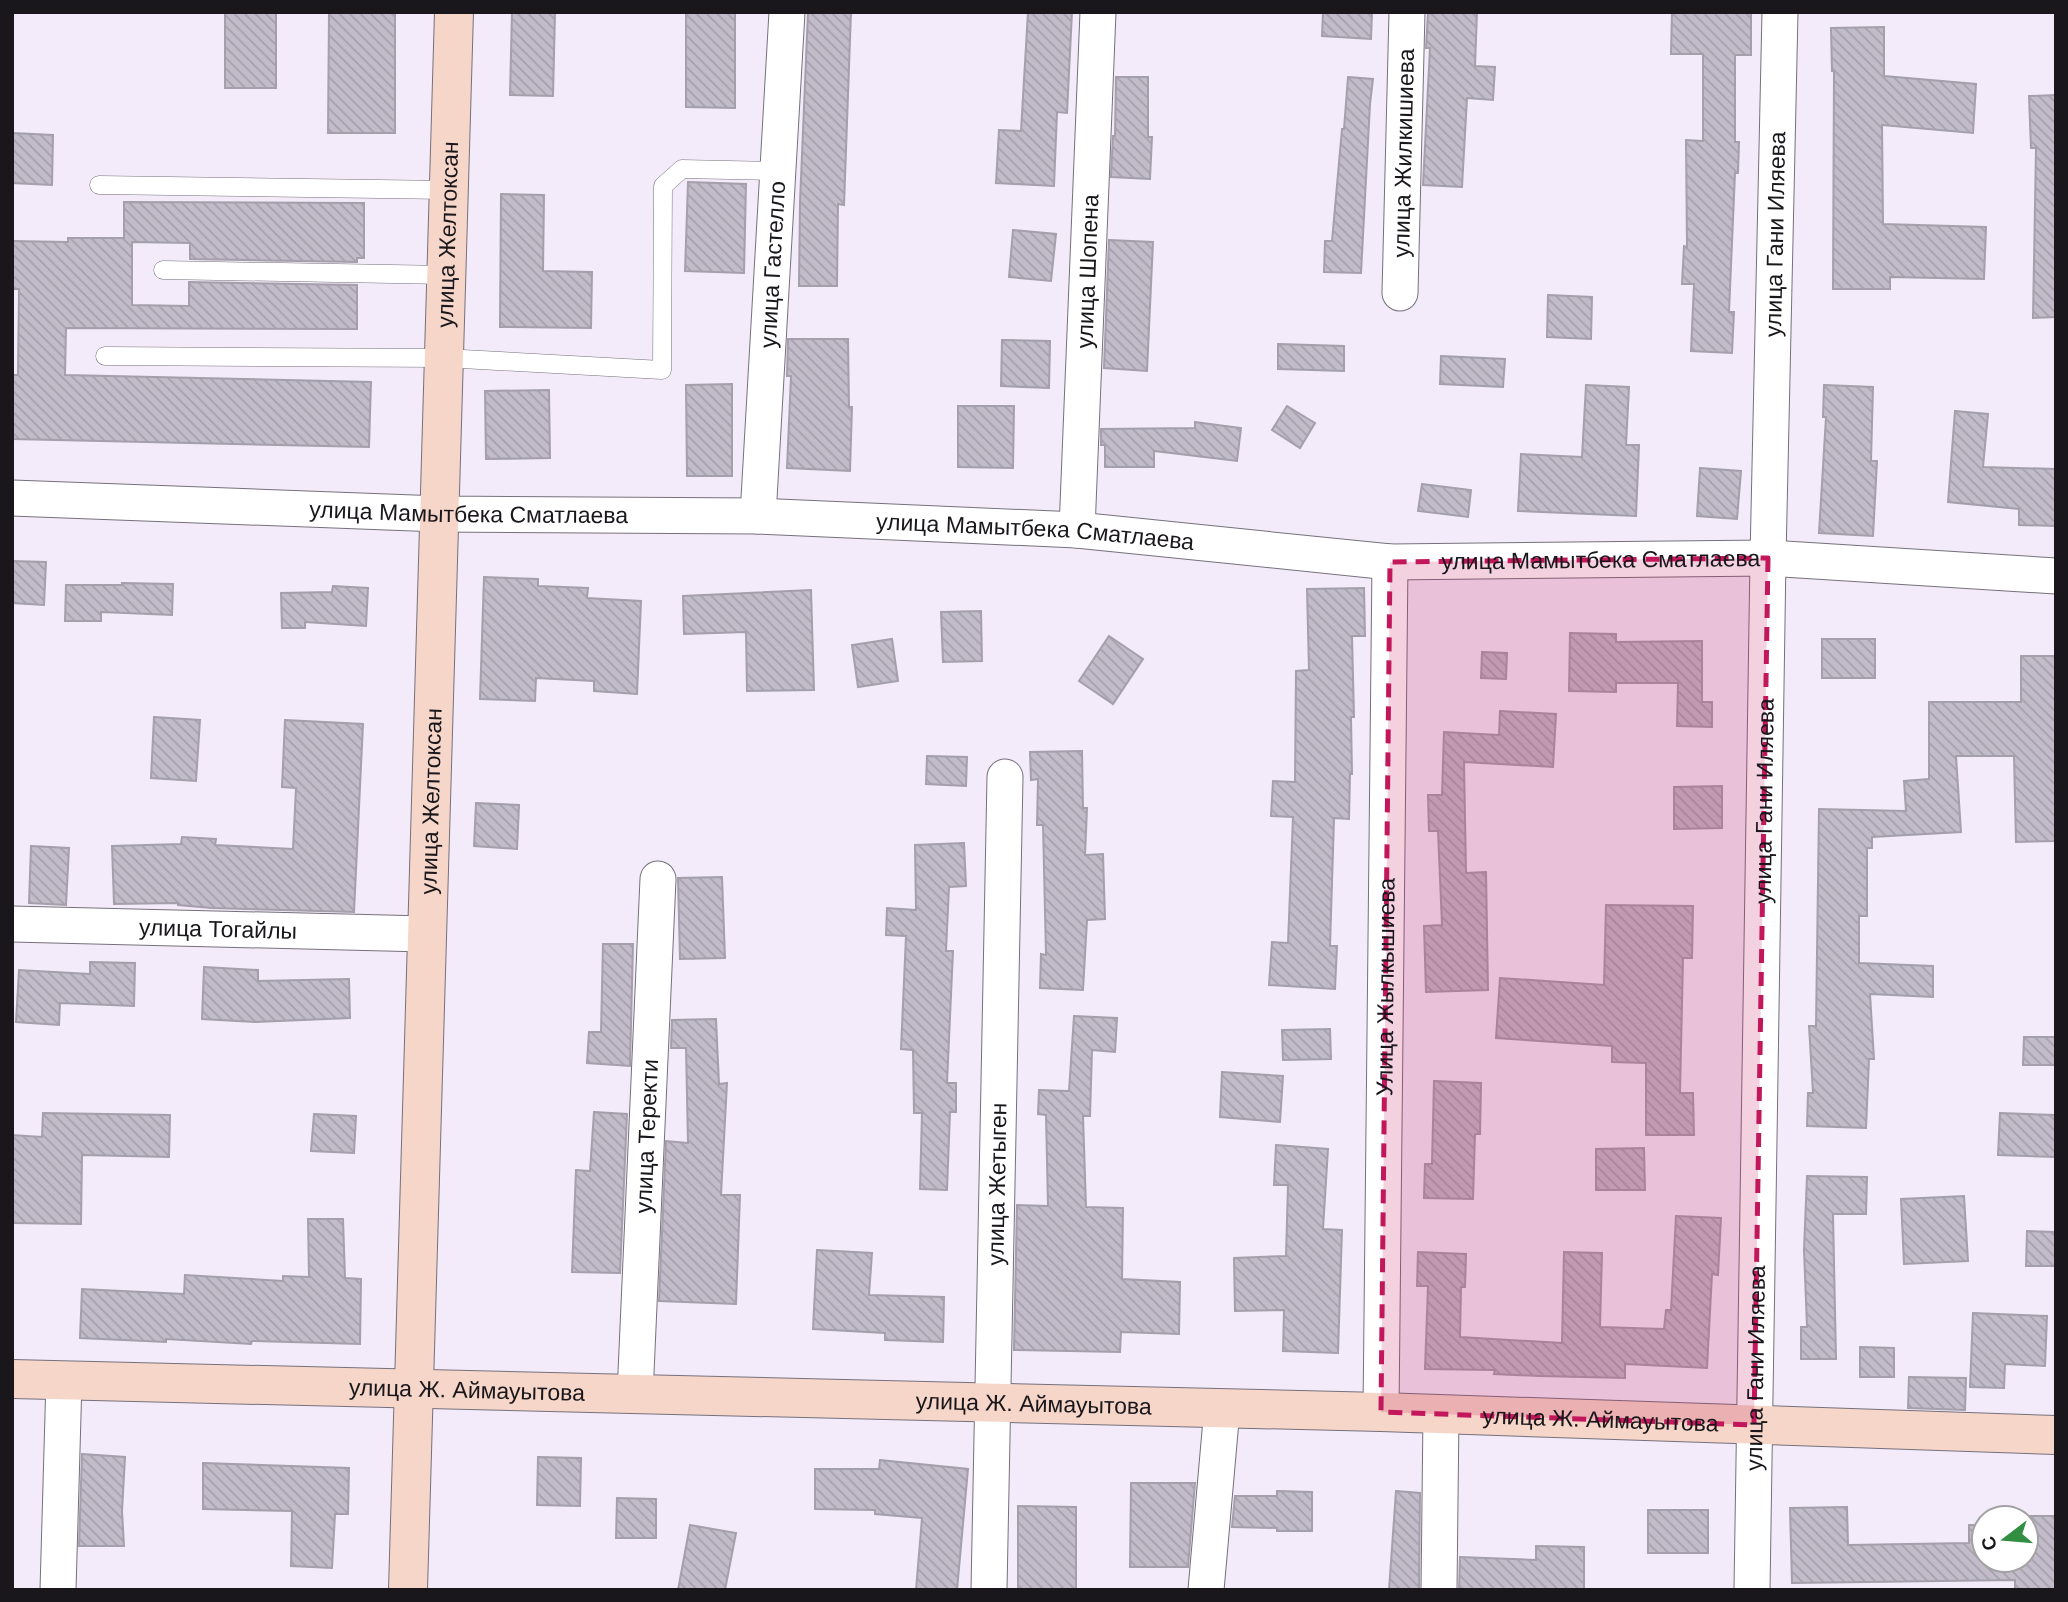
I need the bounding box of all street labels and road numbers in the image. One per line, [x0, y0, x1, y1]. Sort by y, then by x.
street label: улица Жилкишиева [1388, 48, 1419, 258]
street label: улица Гани Иляева [1760, 131, 1790, 337]
street label: улица Желтоксан [432, 141, 463, 328]
street label: улица Гастелло [755, 180, 790, 349]
street label: улица Шопена [1071, 193, 1104, 349]
street label: улица Мамытбека Сматлаева [309, 496, 628, 528]
street label: улица Мамытбека Сматлаева [876, 508, 1196, 555]
street label: улица Мамытбека Сматлаева [1441, 545, 1760, 574]
street label: улица Гани Иляева [1750, 698, 1779, 904]
street label: улица Желтоксан [415, 708, 447, 895]
street label: Улица Жылкышиева [1371, 877, 1400, 1096]
street label: улица Тогайлы [139, 914, 297, 944]
street label: улица Теректи [630, 1058, 663, 1214]
street label: улица Жетыген [982, 1102, 1012, 1266]
street label: улица Гани Иляева [1741, 1265, 1770, 1471]
street label: улица Ж. Аймауытова [349, 1374, 585, 1406]
street label: улица Ж. Аймауытова [915, 1388, 1152, 1419]
street label: улица Ж. Аймауытова [1482, 1402, 1719, 1436]

